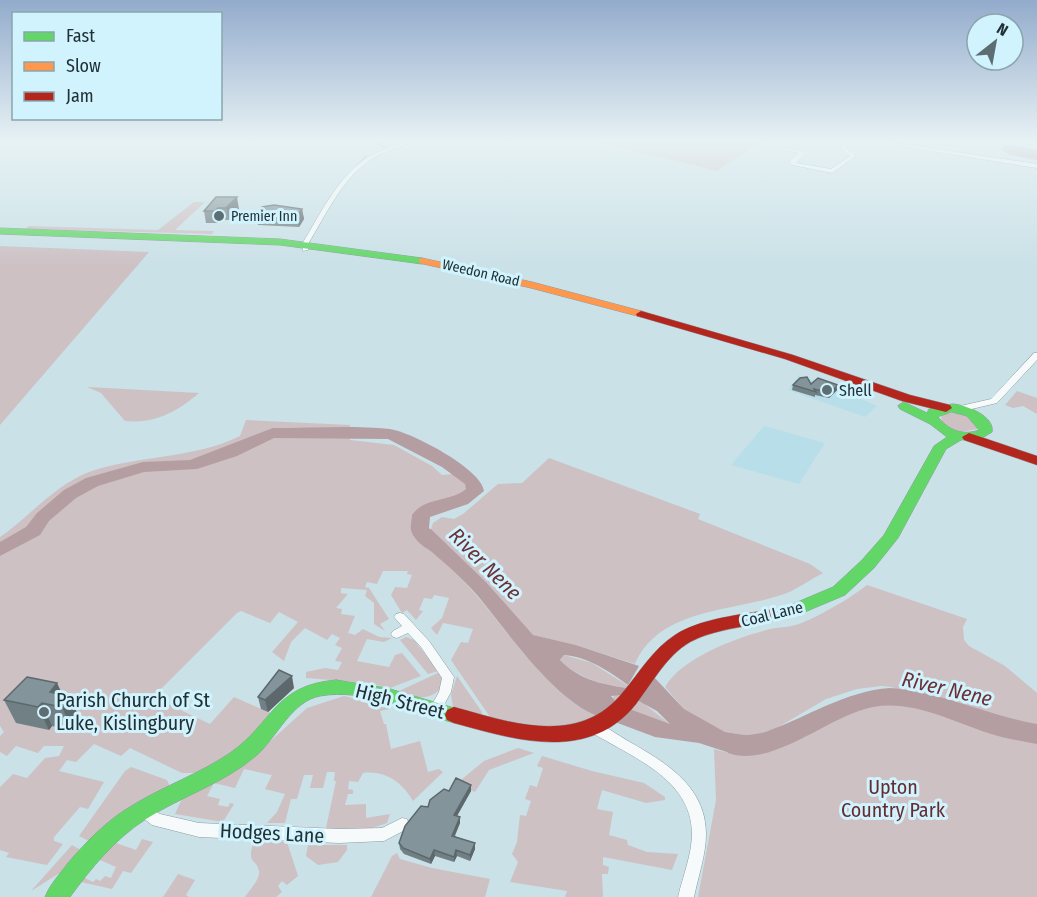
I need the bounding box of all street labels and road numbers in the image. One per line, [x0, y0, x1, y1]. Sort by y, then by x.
street label: Weedon Road [441, 256, 521, 290]
street label: Coal Lane [739, 597, 805, 631]
street label: High Street [353, 678, 447, 724]
street label: Hodges Lane [219, 818, 325, 848]

